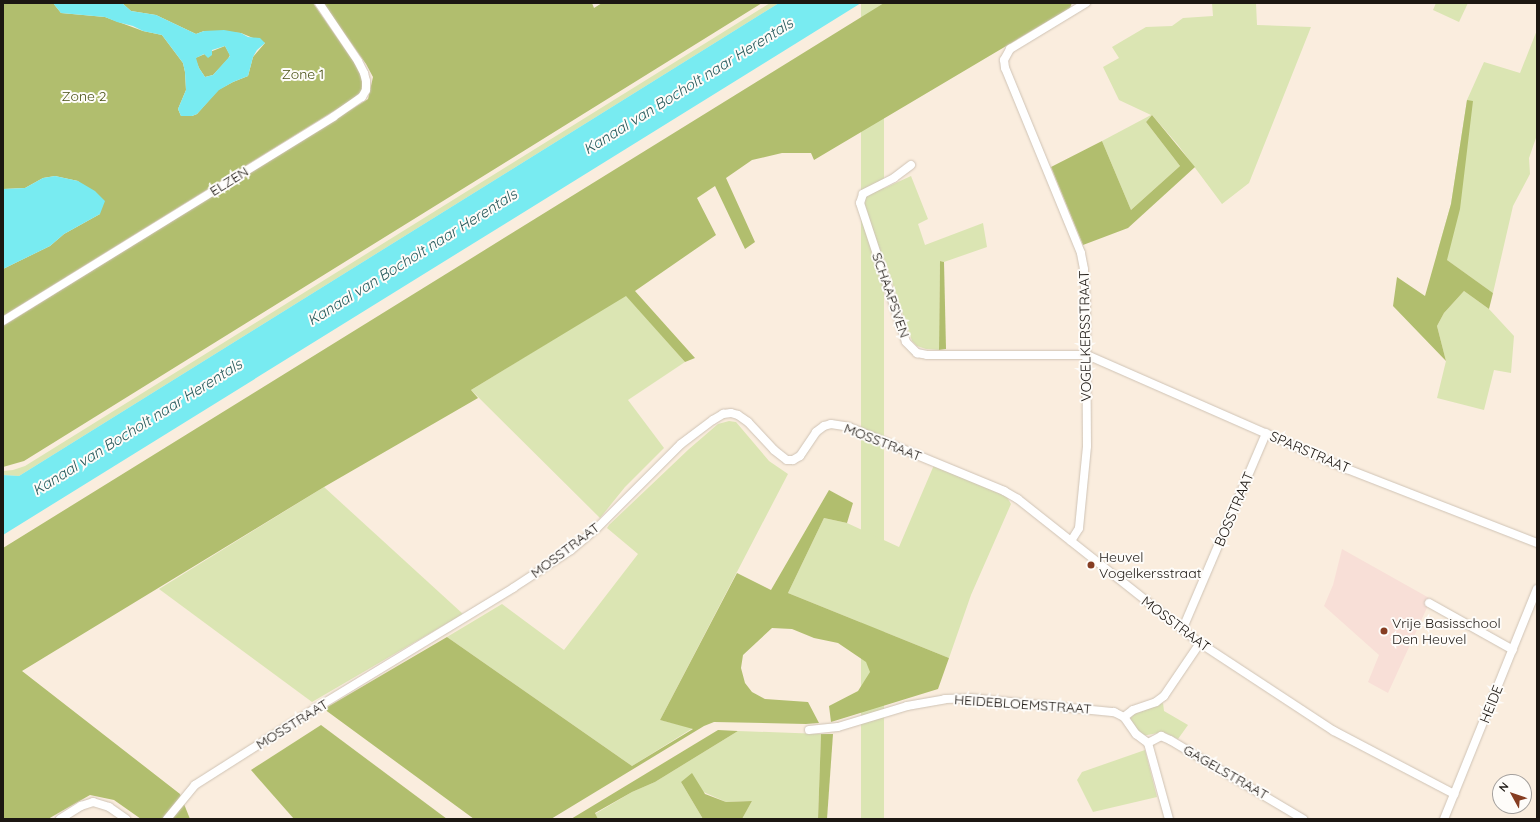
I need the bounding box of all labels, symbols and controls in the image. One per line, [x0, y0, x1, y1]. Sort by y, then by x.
water label: Kanaal van Bocholt naar Herentals [580, 14, 796, 158]
park label: Zone 1 [282, 66, 324, 82]
park label: Zone 2 [62, 88, 106, 104]
street label: ELZEN [207, 163, 251, 199]
water label: Kanaal van Bocholt naar Herentals [304, 185, 520, 329]
street label: SCHAAPSVEN [869, 250, 913, 340]
street label: VOGELKERSSTRAAT [1075, 270, 1095, 402]
water label: Kanaal van Bocholt naar Herentals [29, 355, 245, 499]
street label: MOSSTRAAT [842, 420, 924, 464]
street label: SPARSTRAAT [1267, 428, 1353, 476]
street label: BOSSTRAAT [1211, 469, 1257, 549]
street label: MOSSTRAAT [527, 519, 603, 581]
place label: Heuvel Vogelkersstraat [1099, 549, 1201, 582]
marker: Heuvel Vogelkersstraat [1086, 560, 1096, 570]
street label: MOSSTRAAT [1138, 593, 1214, 655]
place label: Vrije Basisschool Den Heuvel [1392, 615, 1501, 648]
marker: Vrije Basisschool Den Heuvel [1379, 626, 1389, 636]
street label: HEIDE [1476, 683, 1506, 725]
street label: HEIDEBLOEMSTRAAT [954, 691, 1092, 717]
street label: MOSSTRAAT [253, 695, 331, 753]
street label: GAGELSTRAAT [1180, 741, 1272, 803]
north arrow [1492, 774, 1532, 814]
text: N [1496, 779, 1512, 795]

